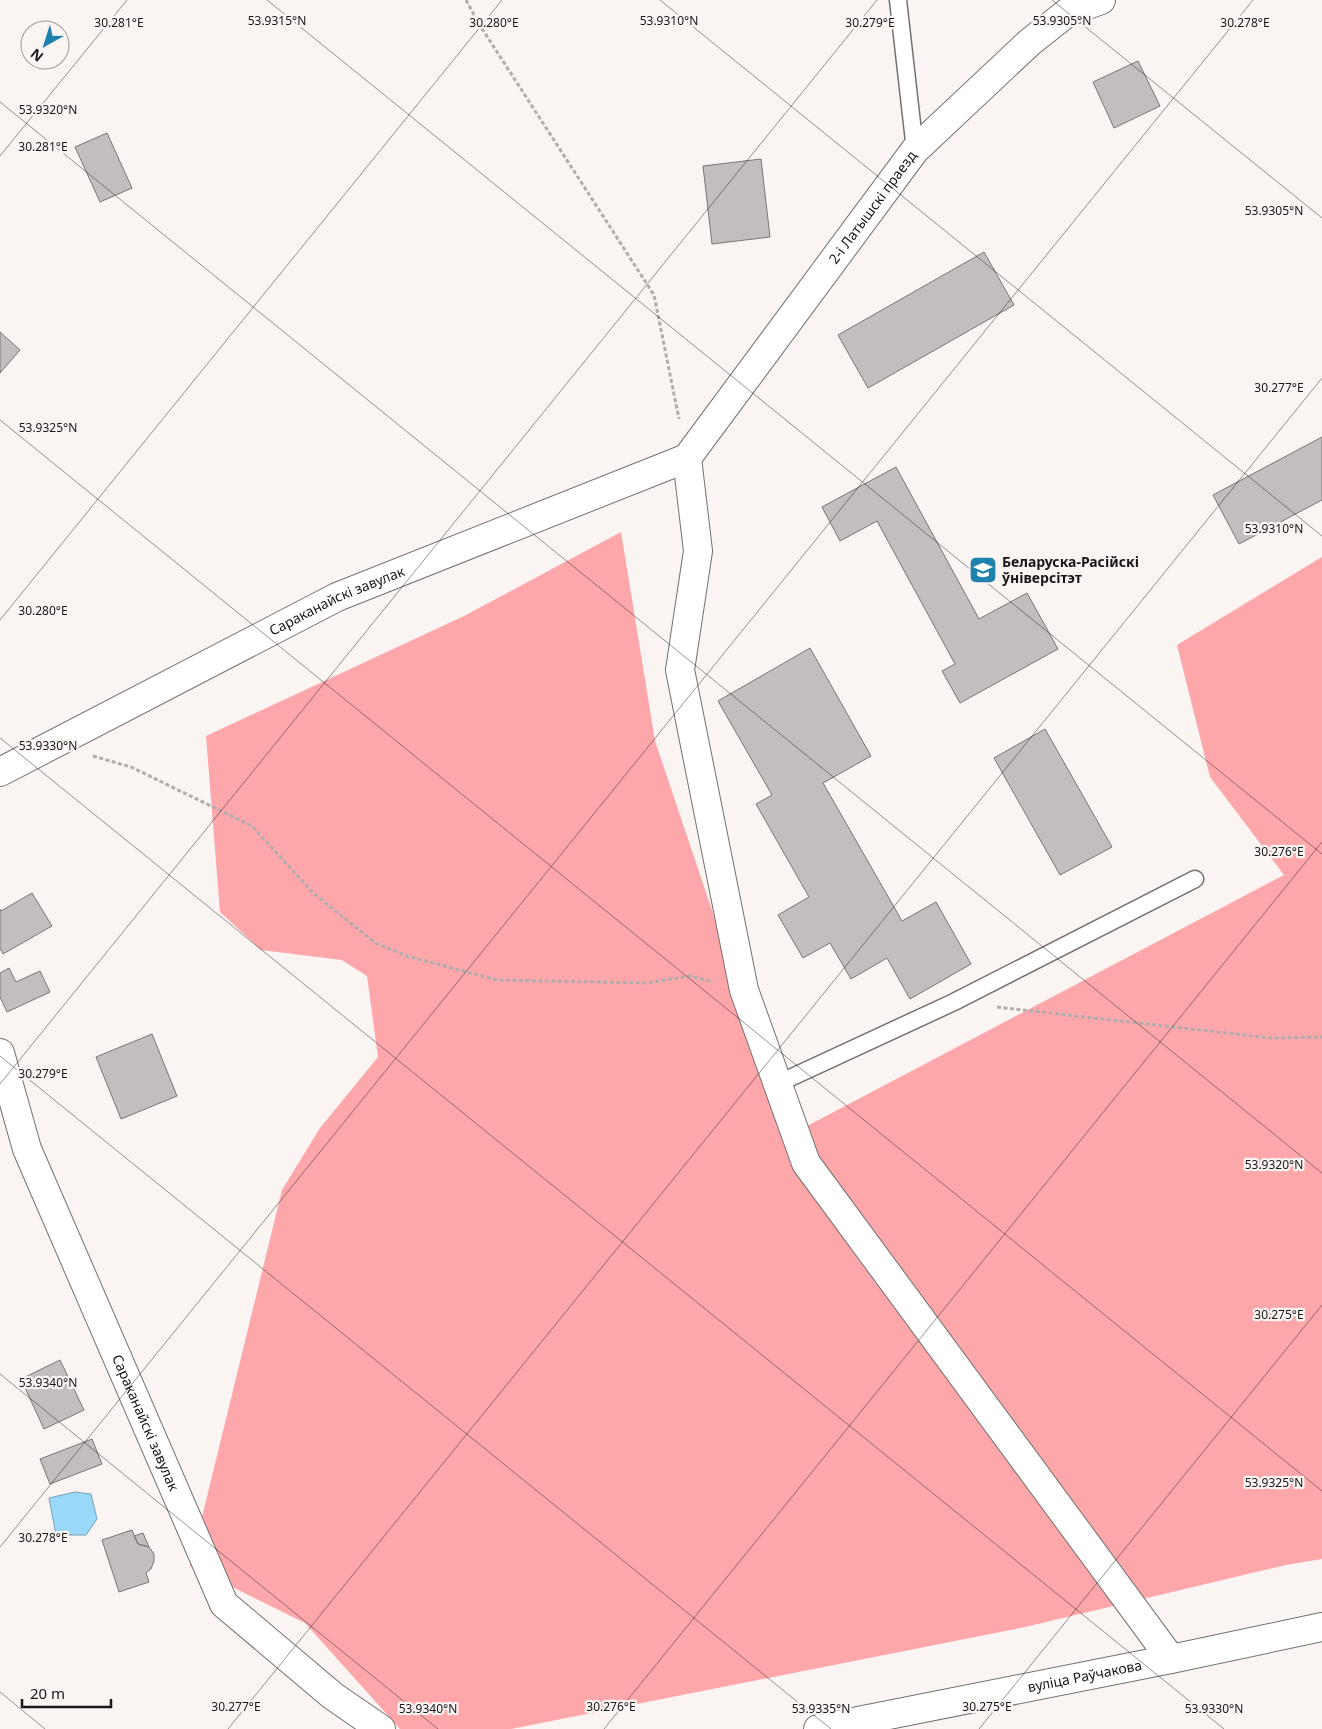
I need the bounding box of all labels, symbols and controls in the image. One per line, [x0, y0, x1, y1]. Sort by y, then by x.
text: 53.9315°N [248, 12, 306, 29]
text: 53.9310°N [640, 12, 698, 29]
text: 53.9305°N [1033, 12, 1091, 29]
text: 30.281°E [94, 14, 144, 31]
text: 30.280°E [469, 14, 519, 31]
text: 30.279°E [845, 14, 895, 31]
text: 30.278°E [1220, 14, 1270, 31]
north arrow [20, 20, 70, 70]
text: N [26, 45, 47, 66]
text: 53.9320°N [19, 101, 77, 118]
text: 30.281°E [18, 138, 68, 155]
street label: 2-і Латышскі праезд [824, 146, 921, 267]
text: 53.9305°N [1245, 202, 1303, 219]
text: 30.277°E [1254, 379, 1304, 396]
text: 53.9325°N [19, 419, 77, 436]
text: 53.9310°N [1245, 520, 1303, 537]
place label: Беларуска-Расійскі ўніверсітэт [1001, 552, 1139, 587]
school or university icon: Беларуска-Расійскі ўніверсітэт [968, 555, 998, 585]
street label: Сараканайскі завулак [266, 561, 408, 640]
text: 30.280°E [18, 602, 68, 619]
text: 53.9330°N [19, 737, 77, 754]
text: 30.276°E [1254, 843, 1304, 860]
text: 30.279°E [18, 1065, 68, 1082]
text: 53.9320°N [1245, 1156, 1303, 1173]
text: 30.275°E [1254, 1306, 1304, 1323]
street label: Сараканайскі завулак [108, 1351, 184, 1494]
text: 53.9340°N [19, 1374, 77, 1391]
text: 53.9325°N [1245, 1474, 1303, 1491]
text: 30.278°E [18, 1529, 68, 1546]
street label: вуліца Раўчакова [1026, 1655, 1144, 1696]
scale bar [22, 1676, 111, 1708]
text: 20 m [30, 1683, 65, 1703]
text: 30.277°E [211, 1698, 261, 1715]
text: 30.276°E [586, 1698, 636, 1715]
text: 30.275°E [962, 1698, 1012, 1715]
text: 53.9340°N [399, 1700, 457, 1717]
text: 53.9335°N [792, 1700, 850, 1717]
text: 53.9330°N [1185, 1700, 1243, 1717]

